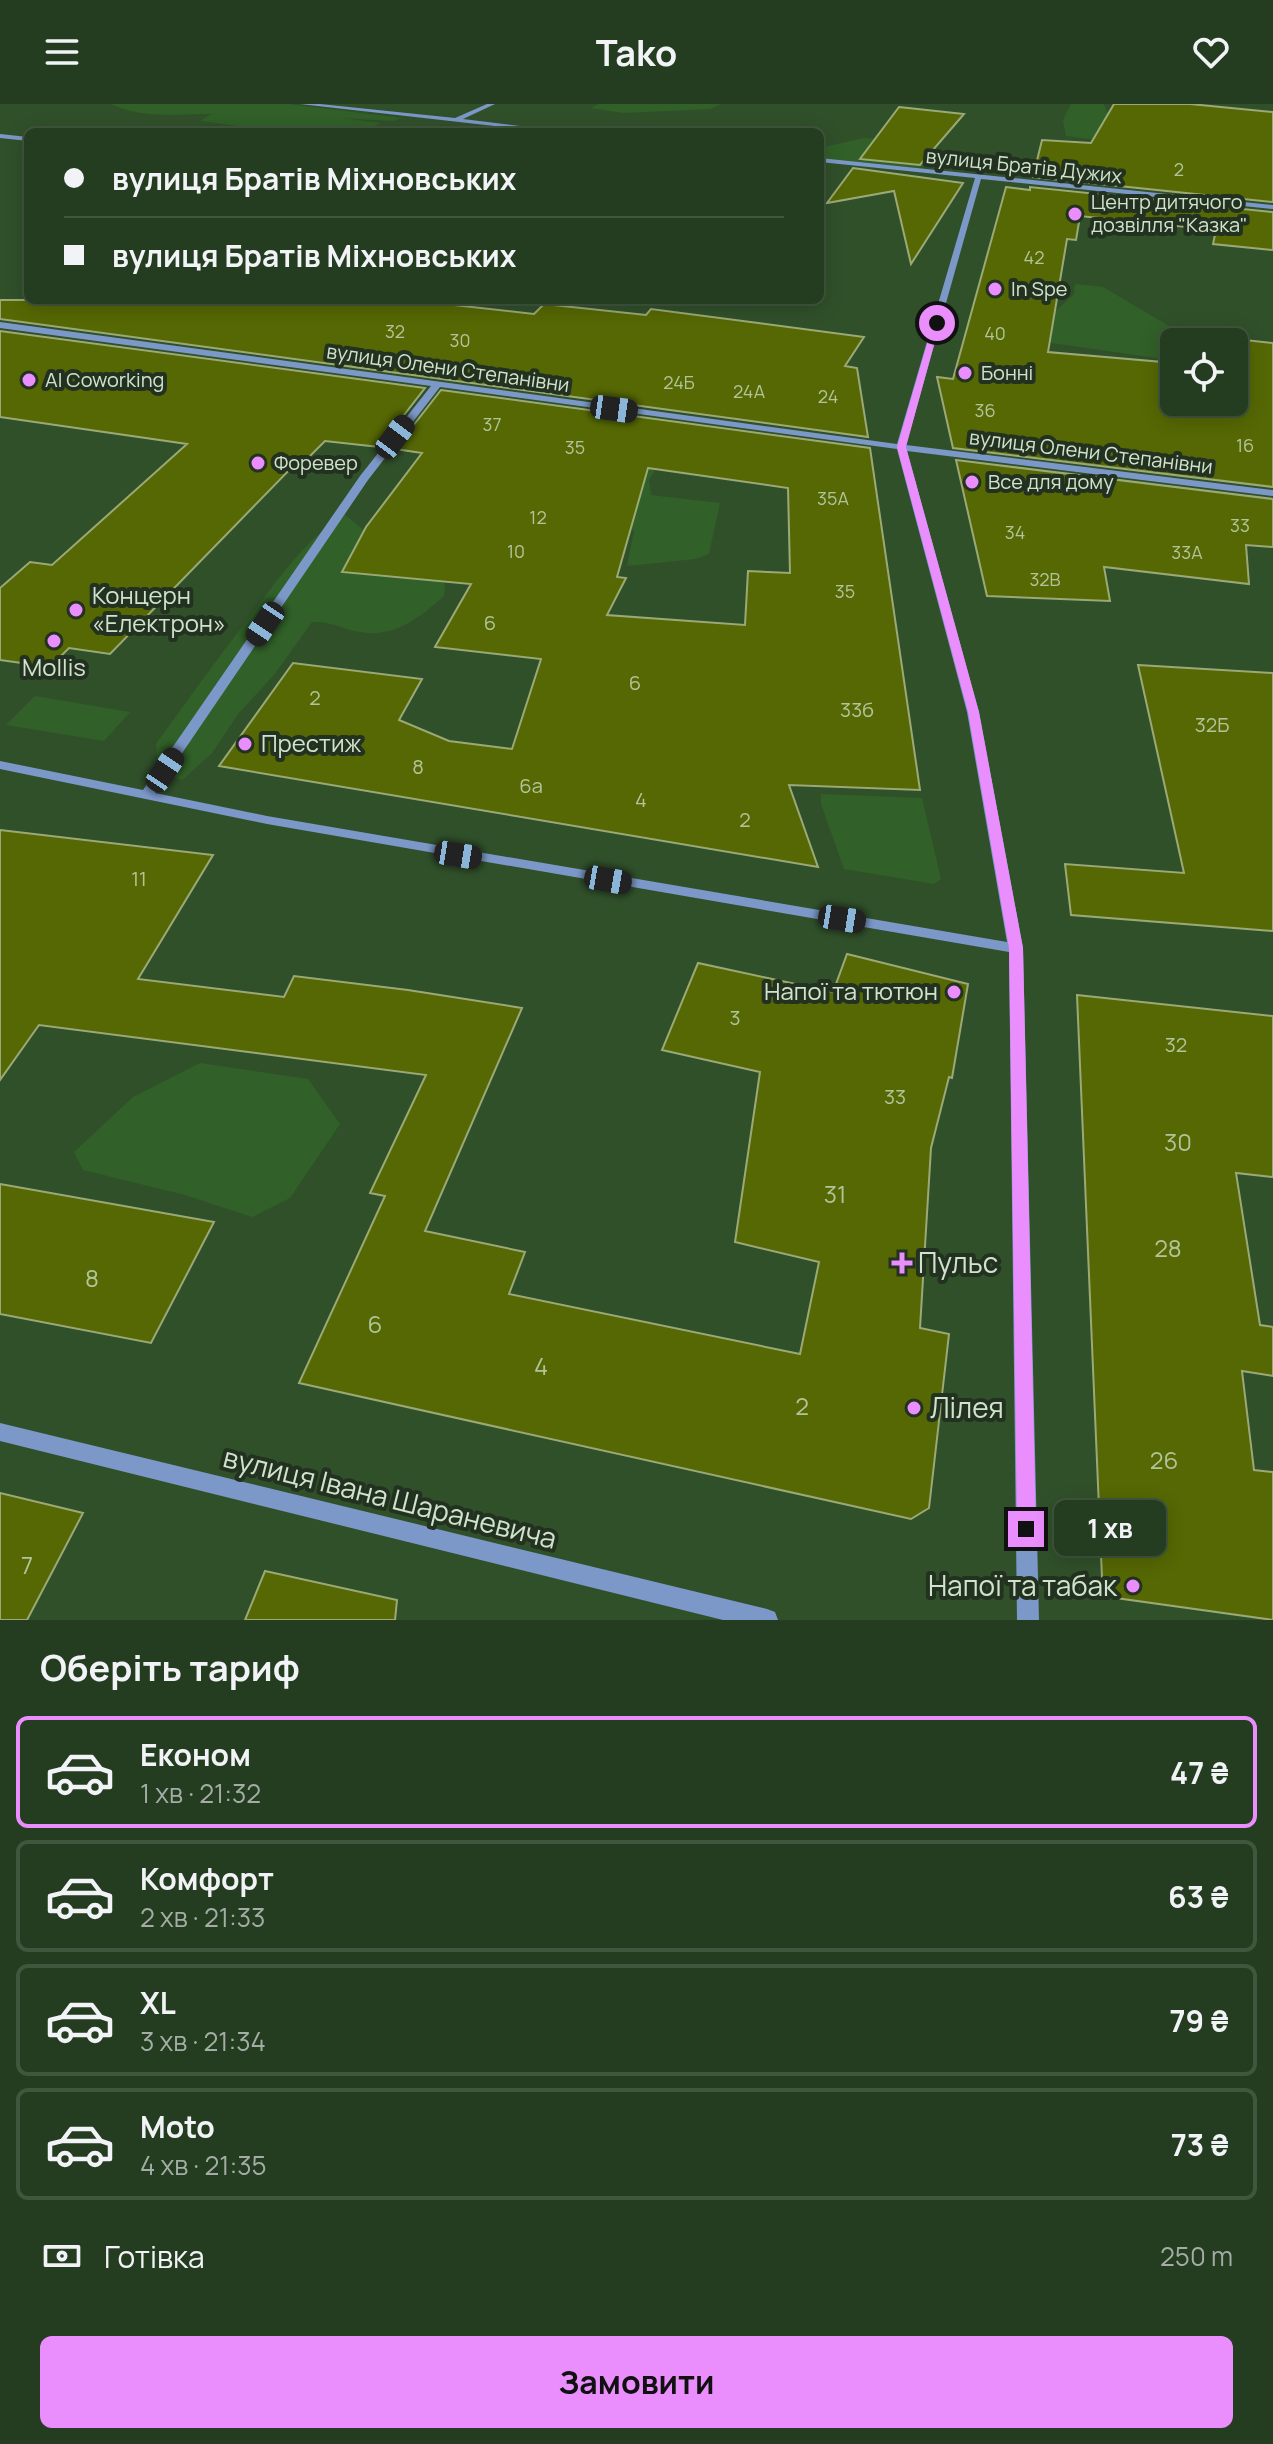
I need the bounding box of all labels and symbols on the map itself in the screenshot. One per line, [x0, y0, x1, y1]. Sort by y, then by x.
street label: вулиця Братів Дужих [925, 142, 1124, 189]
house number: 2 [1174, 157, 1184, 181]
place label: Центр дитячого дозвілля "Казка" [1091, 188, 1248, 238]
marker: Центр дитячого дозвілля "Казка" [1066, 205, 1084, 223]
house number: 42 [1024, 245, 1044, 269]
place label: In Spe [1011, 275, 1067, 302]
marker: In Spe [986, 280, 1004, 298]
route start [919, 305, 955, 341]
house number: 32 [385, 319, 405, 343]
house number: 40 [984, 321, 1006, 345]
house number: 30 [450, 328, 470, 352]
street label: вулиця Олени Степанівни [325, 337, 571, 398]
place label: Бонні [981, 359, 1033, 386]
marker: Бонні [956, 364, 974, 382]
place label: AI Coworking [45, 366, 164, 393]
house number: 24Б [663, 370, 695, 394]
marker: AI Coworking [20, 371, 38, 389]
house number: 24А [733, 379, 766, 403]
house number: 24 [818, 384, 838, 408]
car [589, 394, 639, 424]
house number: 36 [974, 398, 996, 422]
car [371, 411, 419, 463]
house number: 37 [483, 412, 502, 436]
street label: вулиця Олени Степанівни [968, 423, 1214, 480]
house number: 16 [1236, 433, 1254, 457]
house number: 35 [565, 435, 585, 459]
place label: Форевер [274, 449, 358, 476]
marker: Форевер [249, 454, 267, 472]
place label: Все для дому [988, 468, 1114, 495]
marker: Все для дому [963, 473, 981, 491]
house number: 35А [817, 486, 849, 510]
house number: 12 [529, 505, 547, 529]
house number: 33 [1230, 513, 1250, 537]
house number: 34 [1005, 520, 1025, 544]
house number: 10 [507, 539, 525, 563]
house number: 33А [1171, 540, 1203, 564]
house number: 32В [1029, 567, 1061, 591]
place label: Концерн «Електрон» [92, 578, 226, 639]
house number: 35 [835, 579, 855, 603]
car [242, 597, 288, 651]
marker: Концерн «Електрон» [67, 601, 85, 619]
house number: 6 [484, 609, 496, 636]
marker: Mollis [45, 632, 63, 650]
place label: Mollis [22, 650, 86, 683]
house number: 6 [629, 669, 641, 696]
house number: 2 [309, 684, 321, 711]
house number: 33б [840, 696, 874, 723]
house number: 32Б [1195, 711, 1229, 738]
place label: Престиж [261, 726, 362, 759]
marker: Престиж [236, 735, 254, 753]
car [142, 743, 188, 797]
house number: 8 [412, 753, 424, 780]
house number: 6а [519, 772, 543, 799]
house number: 4 [635, 786, 647, 813]
house number: 2 [739, 806, 751, 833]
car [432, 839, 484, 871]
car [582, 864, 634, 896]
house number: 11 [131, 865, 147, 892]
car [816, 903, 868, 935]
place label: Напої та тютюн [764, 974, 938, 1007]
marker: Напої та тютюн [945, 983, 963, 1001]
house number: 3 [729, 1004, 741, 1031]
house number: 32 [1165, 1031, 1187, 1058]
house number: 33 [884, 1083, 906, 1110]
house number: 30 [1164, 1125, 1192, 1158]
house number: 31 [824, 1177, 846, 1210]
house number: 28 [1154, 1231, 1182, 1264]
place label: Пульс [918, 1243, 998, 1281]
marker: Пульс [893, 1254, 911, 1272]
house number: 8 [85, 1261, 99, 1294]
house number: 6 [368, 1307, 382, 1340]
house number: 4 [534, 1349, 548, 1382]
place label: Лілея [930, 1388, 1004, 1426]
house number: 2 [795, 1389, 809, 1422]
marker: Лілея [905, 1399, 923, 1417]
street label: вулиця Івана Шараневича [220, 1437, 561, 1557]
house number: 26 [1150, 1443, 1178, 1476]
callout: 1 хв [1054, 1501, 1166, 1557]
route end [1008, 1511, 1044, 1547]
house number: 7 [21, 1548, 33, 1581]
place label: Напої та табак [928, 1566, 1118, 1604]
marker: Напої та табак [1124, 1577, 1142, 1595]

